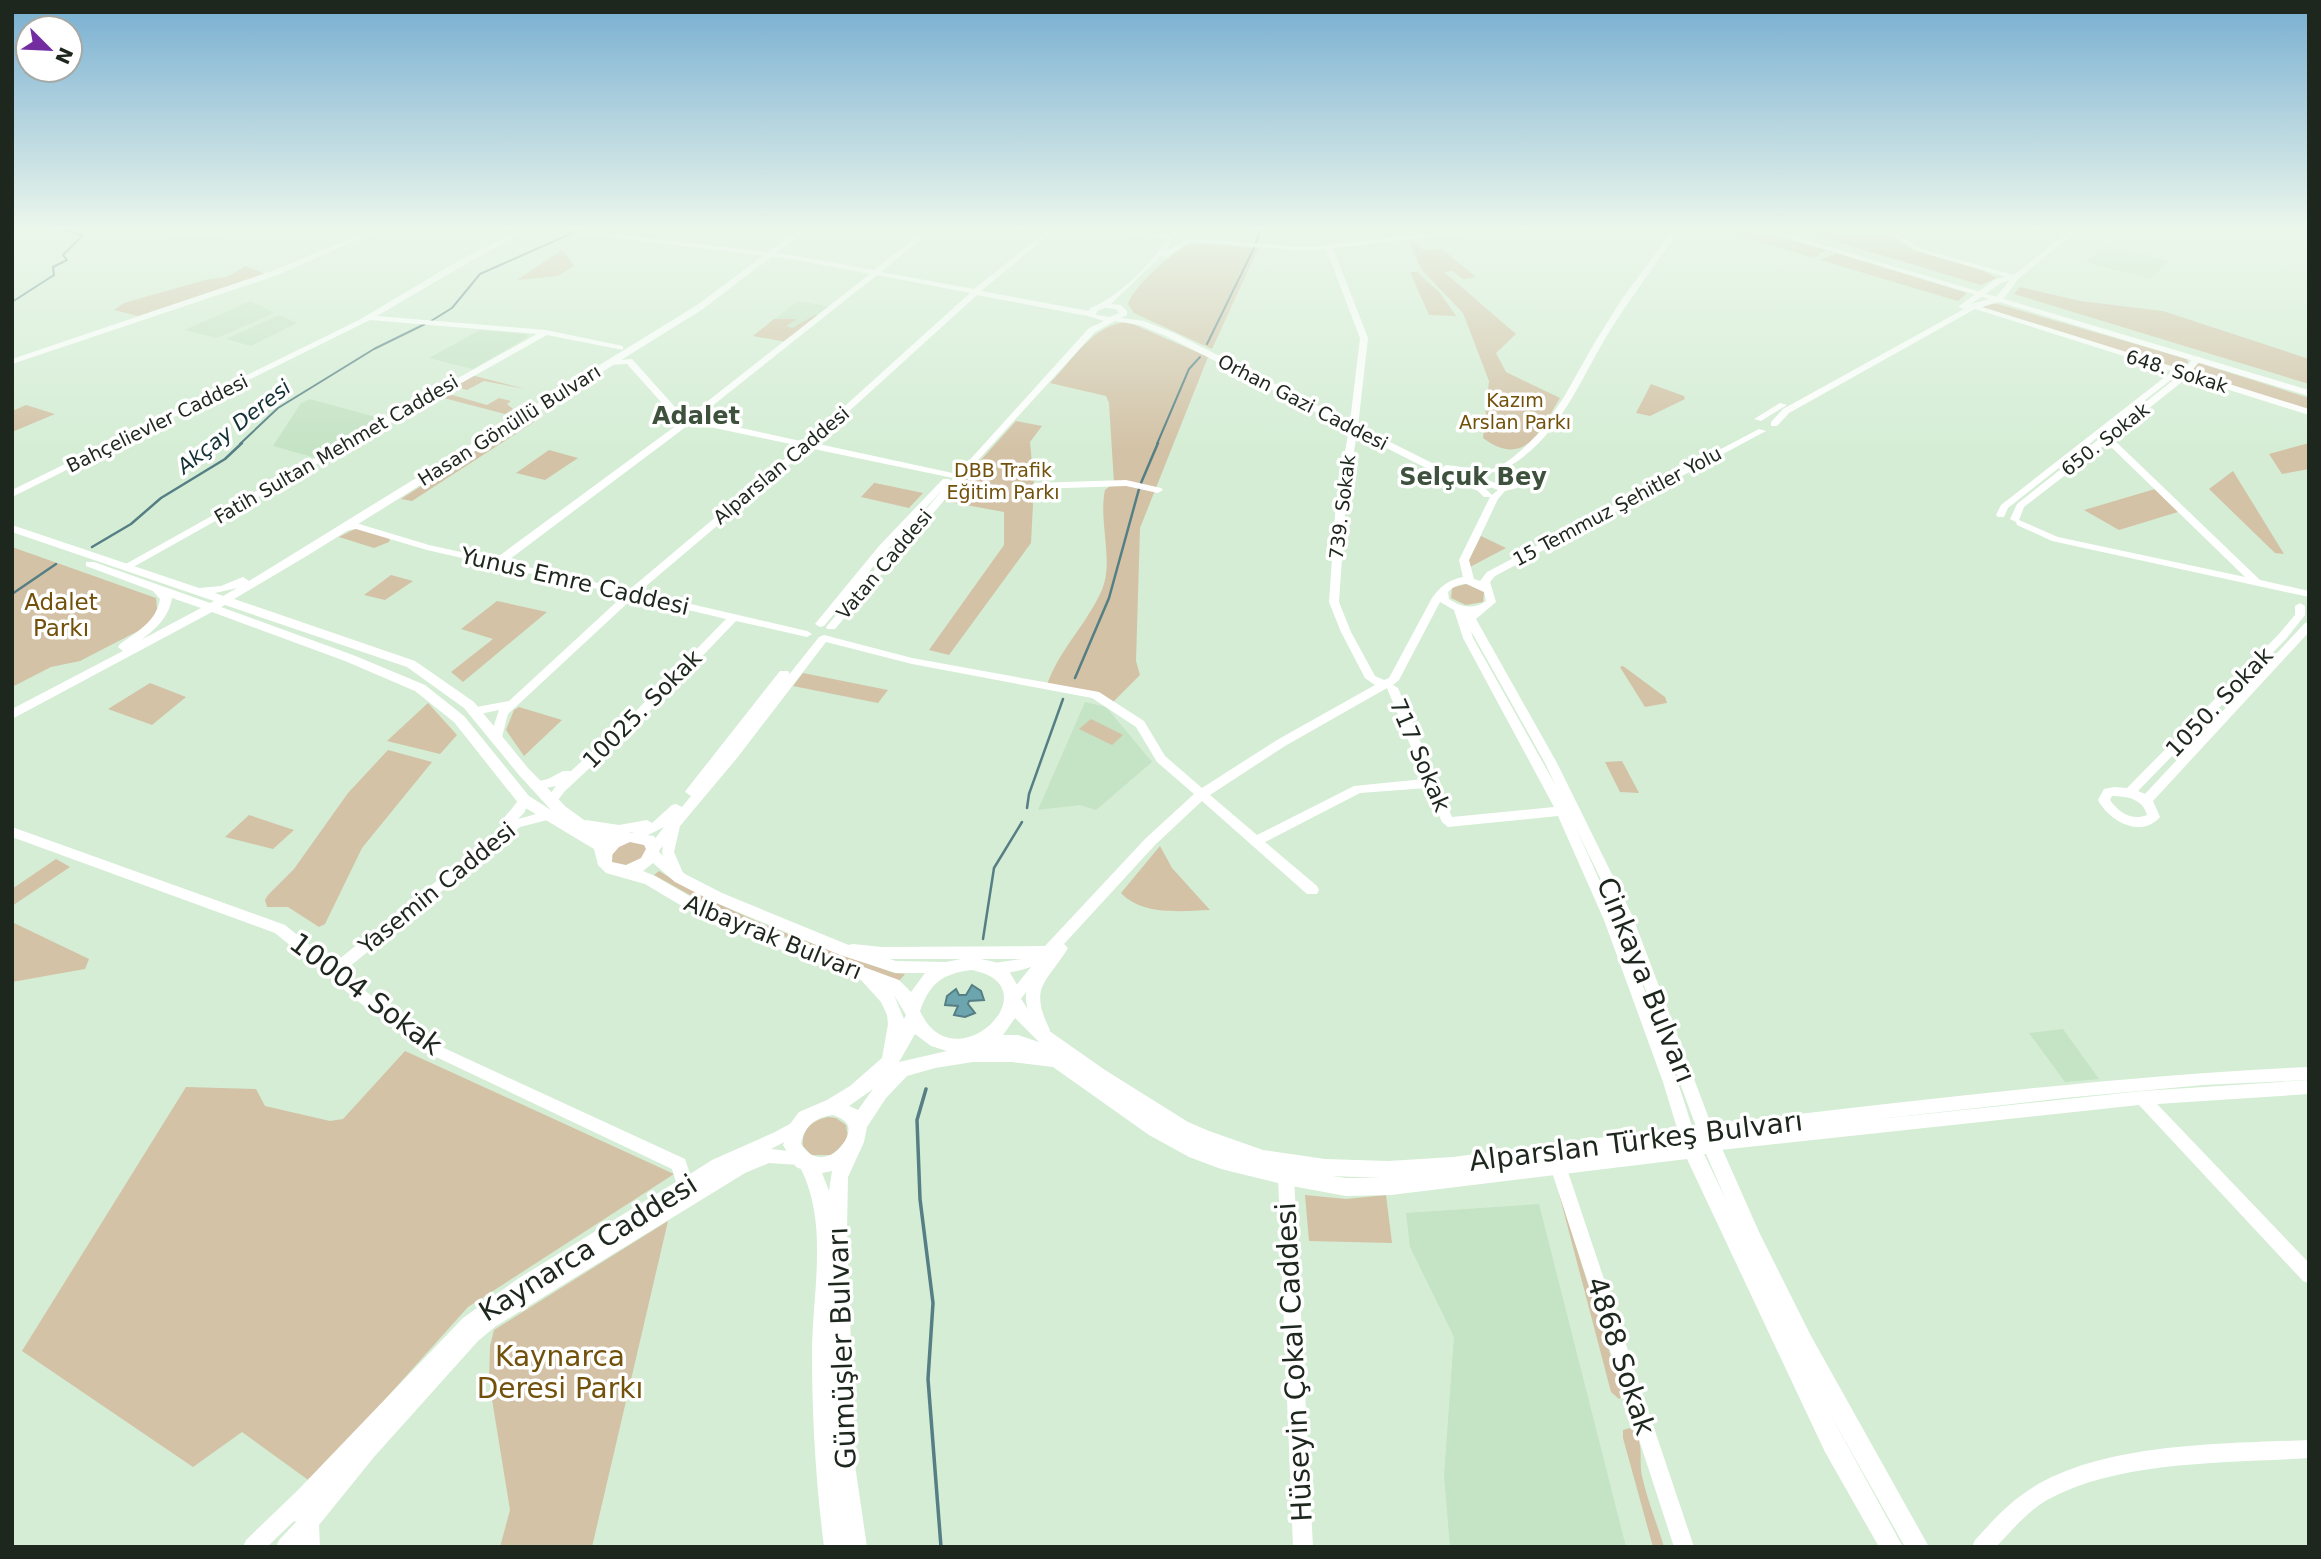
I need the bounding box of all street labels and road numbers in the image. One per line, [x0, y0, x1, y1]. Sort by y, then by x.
street label: 648. Sokak [2123, 345, 2231, 397]
street label: Orhan Gazi Caddesi [1214, 350, 1392, 454]
street label: Hasan Gönüllü Bulvarı [414, 360, 604, 490]
street label: Bahçelievler Caddesi [63, 369, 251, 477]
street label: Fatih Sultan Mehmet Caddesi [210, 370, 462, 528]
street label: 650. Sokak [2057, 398, 2153, 480]
street label: Alparslan Caddesi [709, 402, 853, 528]
street label: 15 Temmuz Şehitler Yolu [1509, 442, 1725, 570]
street label: 739. Sokak [1325, 453, 1359, 561]
street label: Vatan Caddesi [832, 505, 936, 623]
street label: Yunus Emre Caddesi [457, 542, 692, 620]
street label: 1050. Sokak [2160, 641, 2278, 762]
street label: 10025. Sokak [577, 644, 707, 774]
street label: 717 Sokak [1385, 695, 1456, 816]
street label: Yasemin Caddesi [353, 817, 520, 960]
street label: Cinkaya Bulvarı [1590, 873, 1702, 1087]
street label: Albayrak Bulvarı [681, 890, 865, 984]
street label: 10004 Sokak [283, 926, 449, 1062]
street label: Alparslan Türkeş Bulvarı [1467, 1104, 1805, 1178]
street label: Kaynarca Caddesi [473, 1168, 703, 1328]
street label: Hüseyin Çokal Caddesi [1269, 1202, 1319, 1522]
street label: Gümüşler Bulvarı [821, 1226, 863, 1470]
street label: 4868 Sokak [1580, 1273, 1662, 1440]

